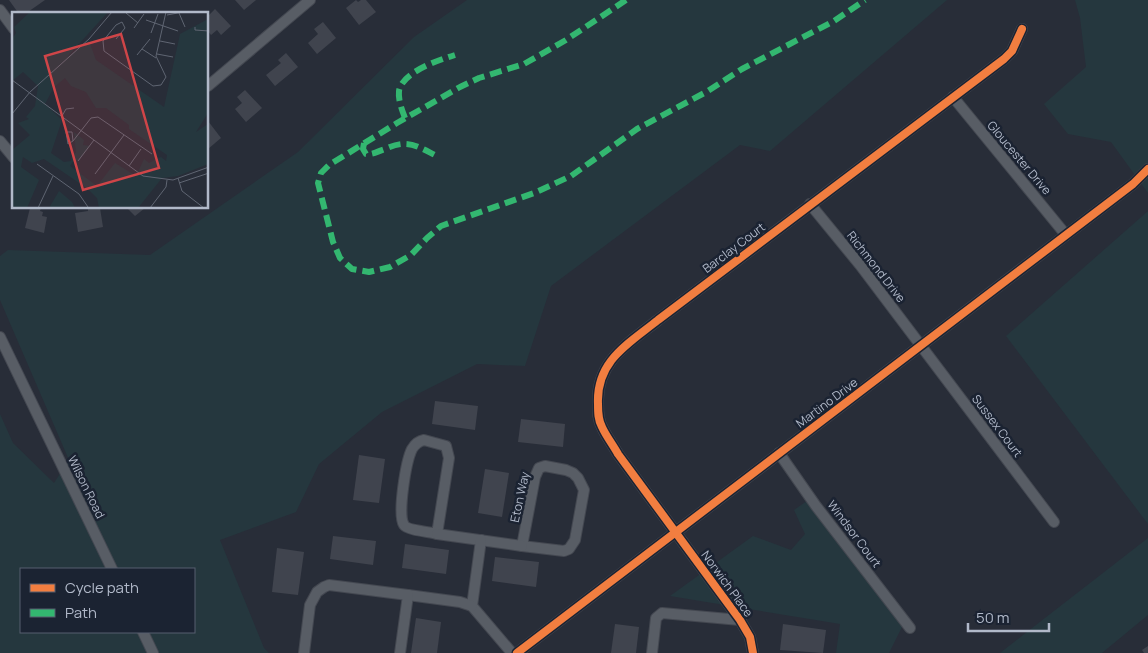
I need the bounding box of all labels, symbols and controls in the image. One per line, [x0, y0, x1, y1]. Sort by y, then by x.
inset map [12, 12, 209, 209]
street label: Gloucester Drive [983, 117, 1055, 198]
street label: Barclay Court [699, 218, 769, 277]
street label: Richmond Drive [843, 228, 910, 306]
street label: Martino Drive [792, 374, 861, 431]
street label: Sussex Court [968, 391, 1027, 461]
street label: Wilson Road [64, 453, 109, 521]
street label: Eton Way [506, 469, 533, 524]
street label: Windsor Court [824, 497, 885, 571]
street label: Norwich Place [698, 547, 757, 620]
legend [20, 568, 195, 633]
text: Cycle path [65, 577, 139, 598]
scale bar [968, 600, 1049, 632]
text: Path [65, 602, 97, 623]
text: 50 m [976, 607, 1010, 628]

